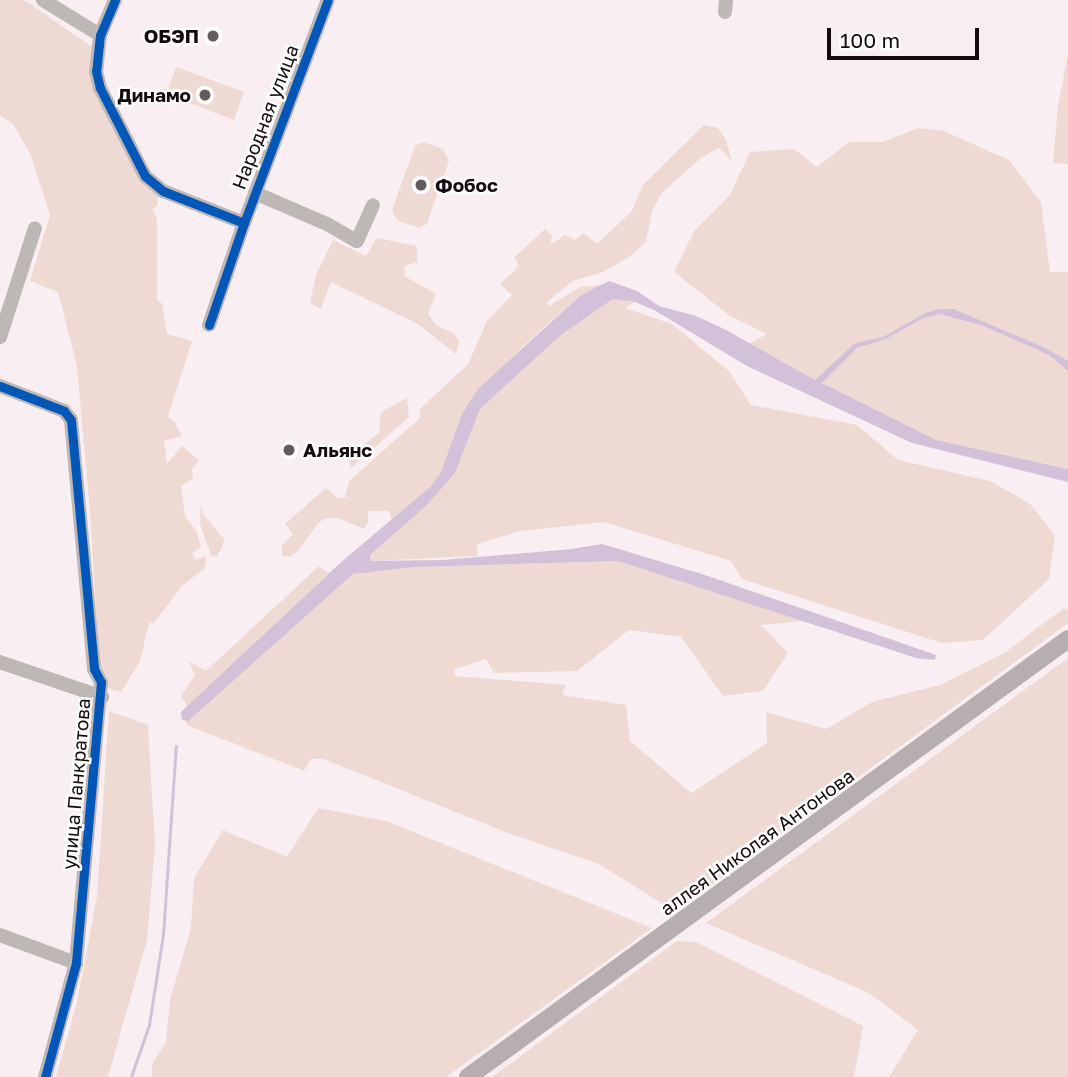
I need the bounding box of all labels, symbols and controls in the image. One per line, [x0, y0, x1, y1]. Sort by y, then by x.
scale bar [830, 14, 982, 58]
place label: ОБЭП [144, 25, 199, 47]
text: 100 m [840, 27, 900, 53]
marker: ОБЭП [205, 28, 221, 44]
street label: Народная улица [227, 41, 303, 193]
place label: Динамо [117, 84, 191, 106]
marker: Динамо [197, 87, 213, 103]
place label: Фобос [435, 174, 498, 196]
marker: Фобос [413, 177, 429, 193]
place label: Альянс [303, 439, 372, 461]
marker: Альянс [281, 442, 297, 458]
street label: улица Панкратова [57, 697, 95, 871]
street label: аллея Николая Антонова [656, 764, 858, 920]

